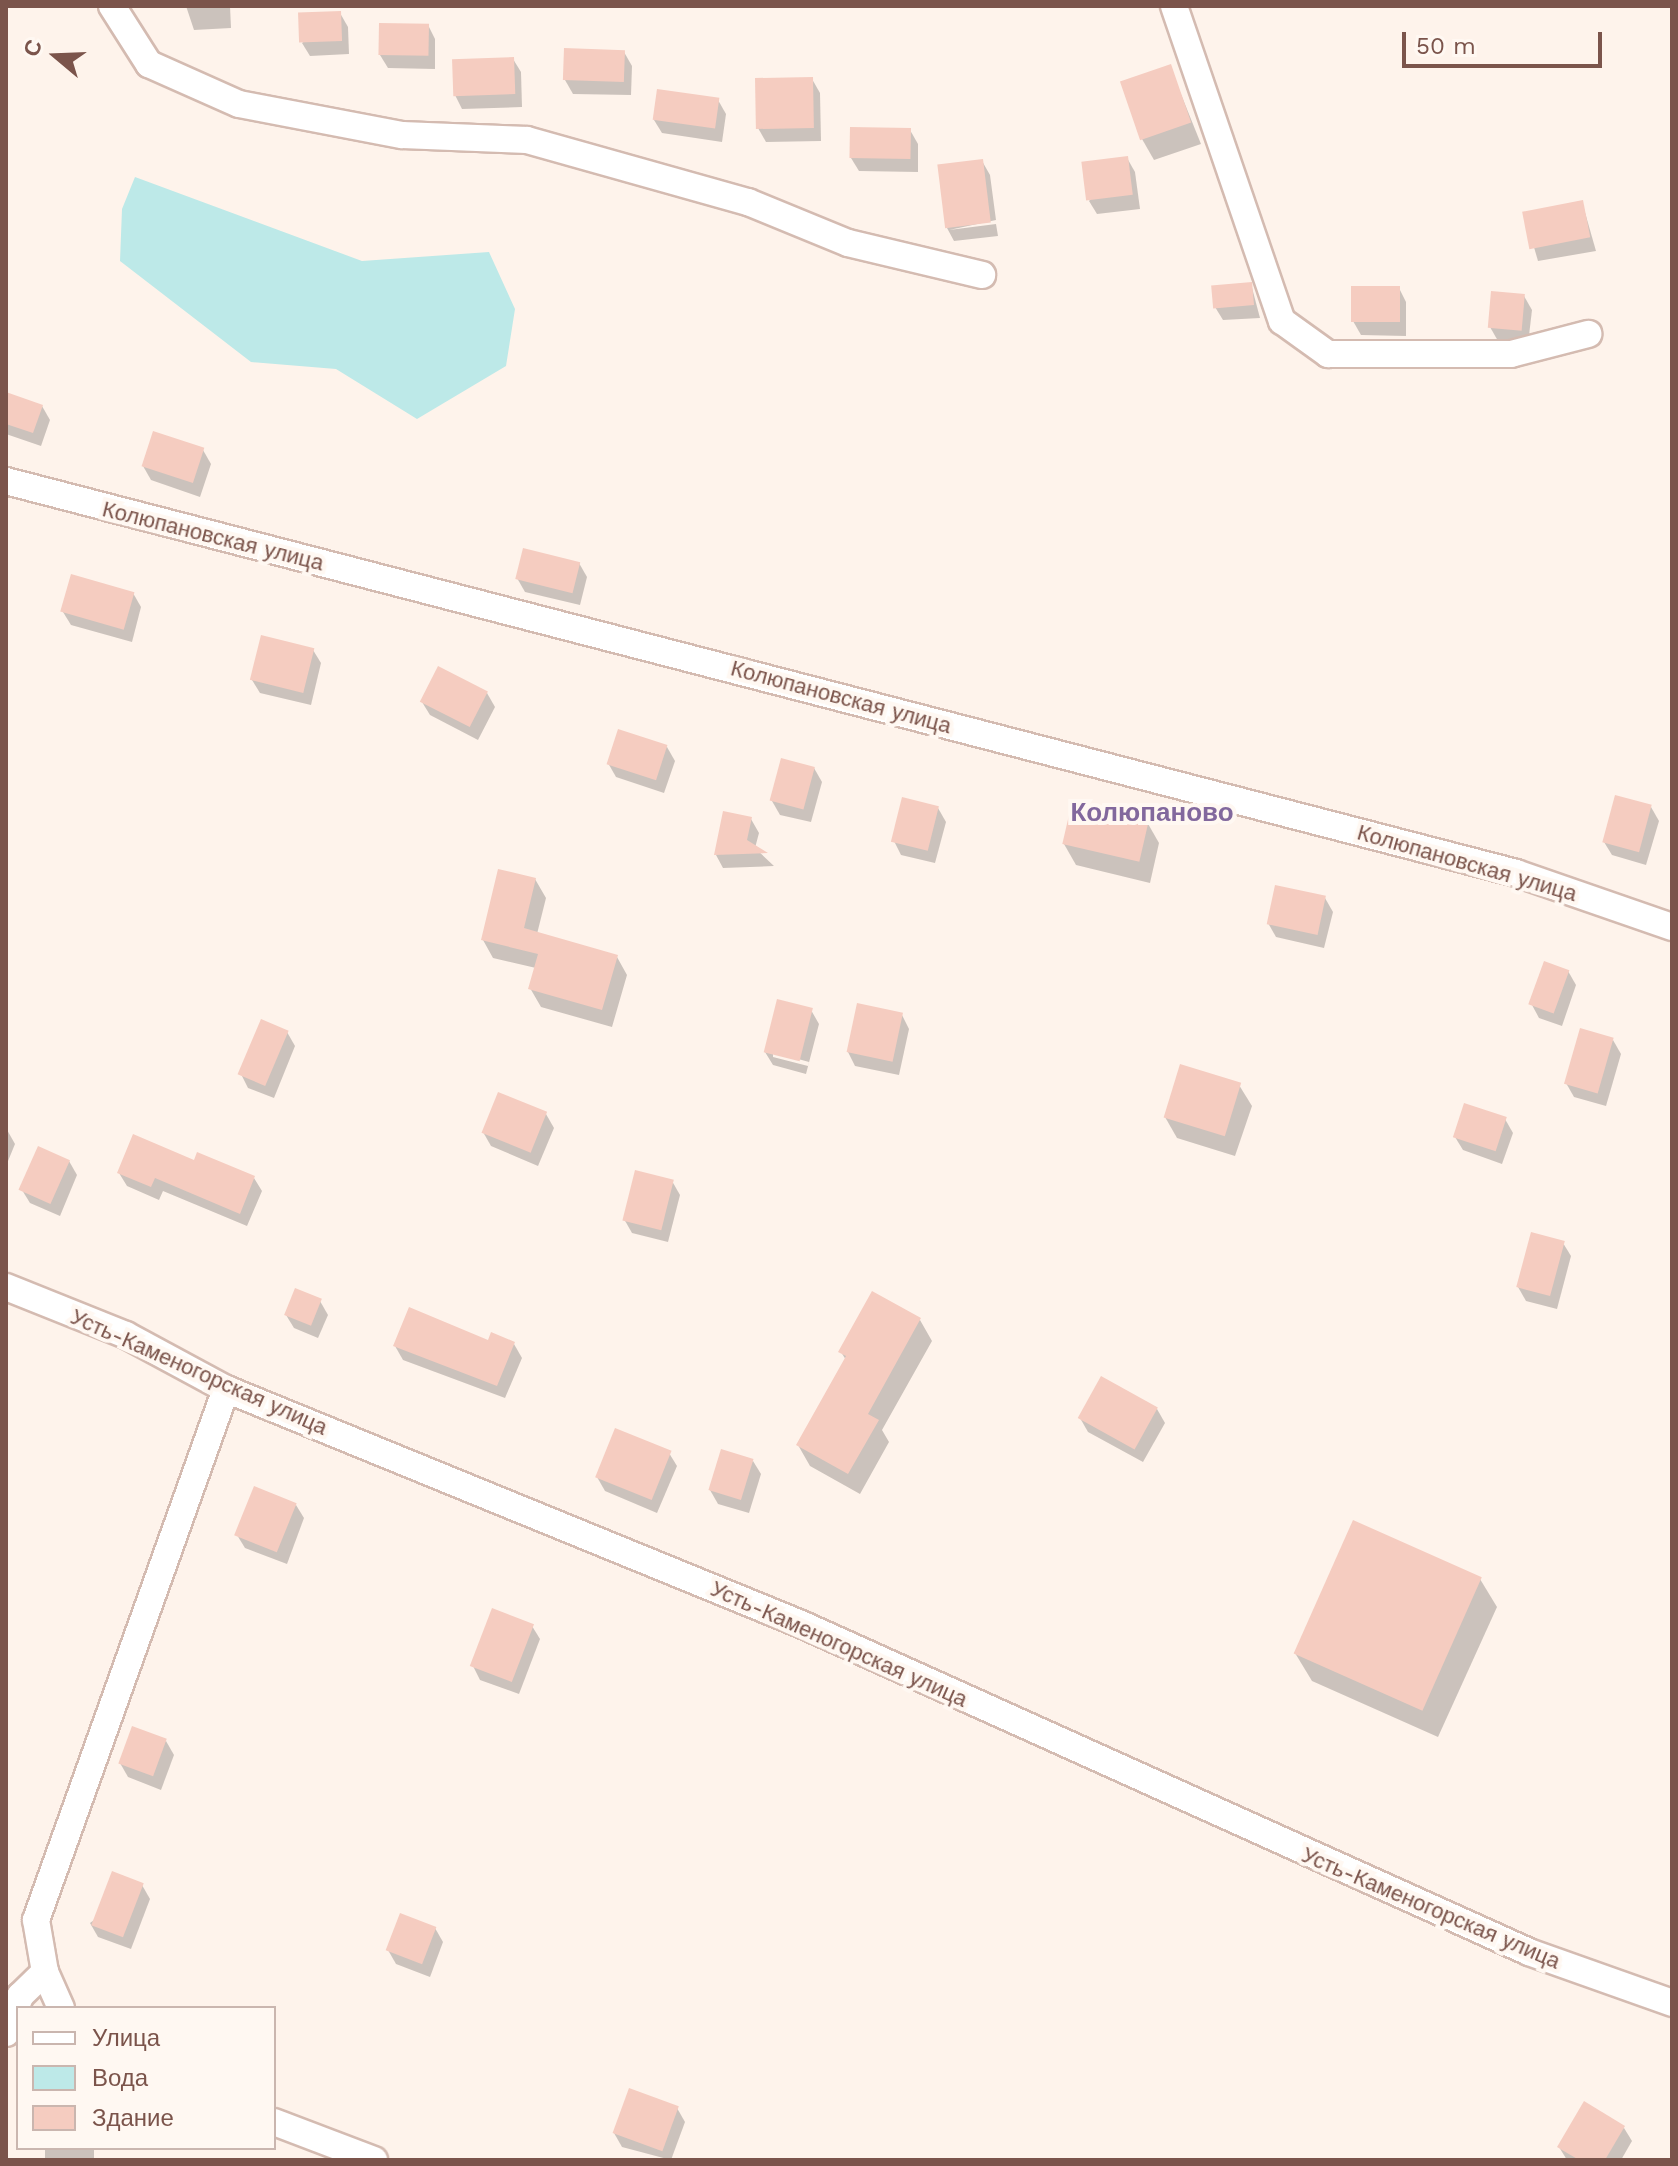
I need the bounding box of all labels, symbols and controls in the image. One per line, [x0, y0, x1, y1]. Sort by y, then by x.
north arrow [16, 16, 96, 96]
scale bar [1406, 16, 1606, 66]
text: 50 m [1416, 32, 1476, 60]
text: С [18, 36, 47, 60]
street label: Колюпановская улица [100, 496, 326, 576]
street label: Колюпановская улица [728, 655, 954, 739]
district label: Колюпаново [1070, 797, 1234, 829]
street label: Колюпановская улица [1354, 819, 1580, 907]
street label: Усть-Каменогорская улица [67, 1303, 331, 1441]
street label: Усть-Каменогорская улица [707, 1575, 971, 1713]
street label: Усть-Каменогорская улица [1298, 1841, 1564, 1975]
legend [16, 2006, 276, 2150]
text: Улица [92, 2024, 160, 2052]
text: Вода [92, 2064, 148, 2092]
text: Здание [92, 2104, 174, 2132]

